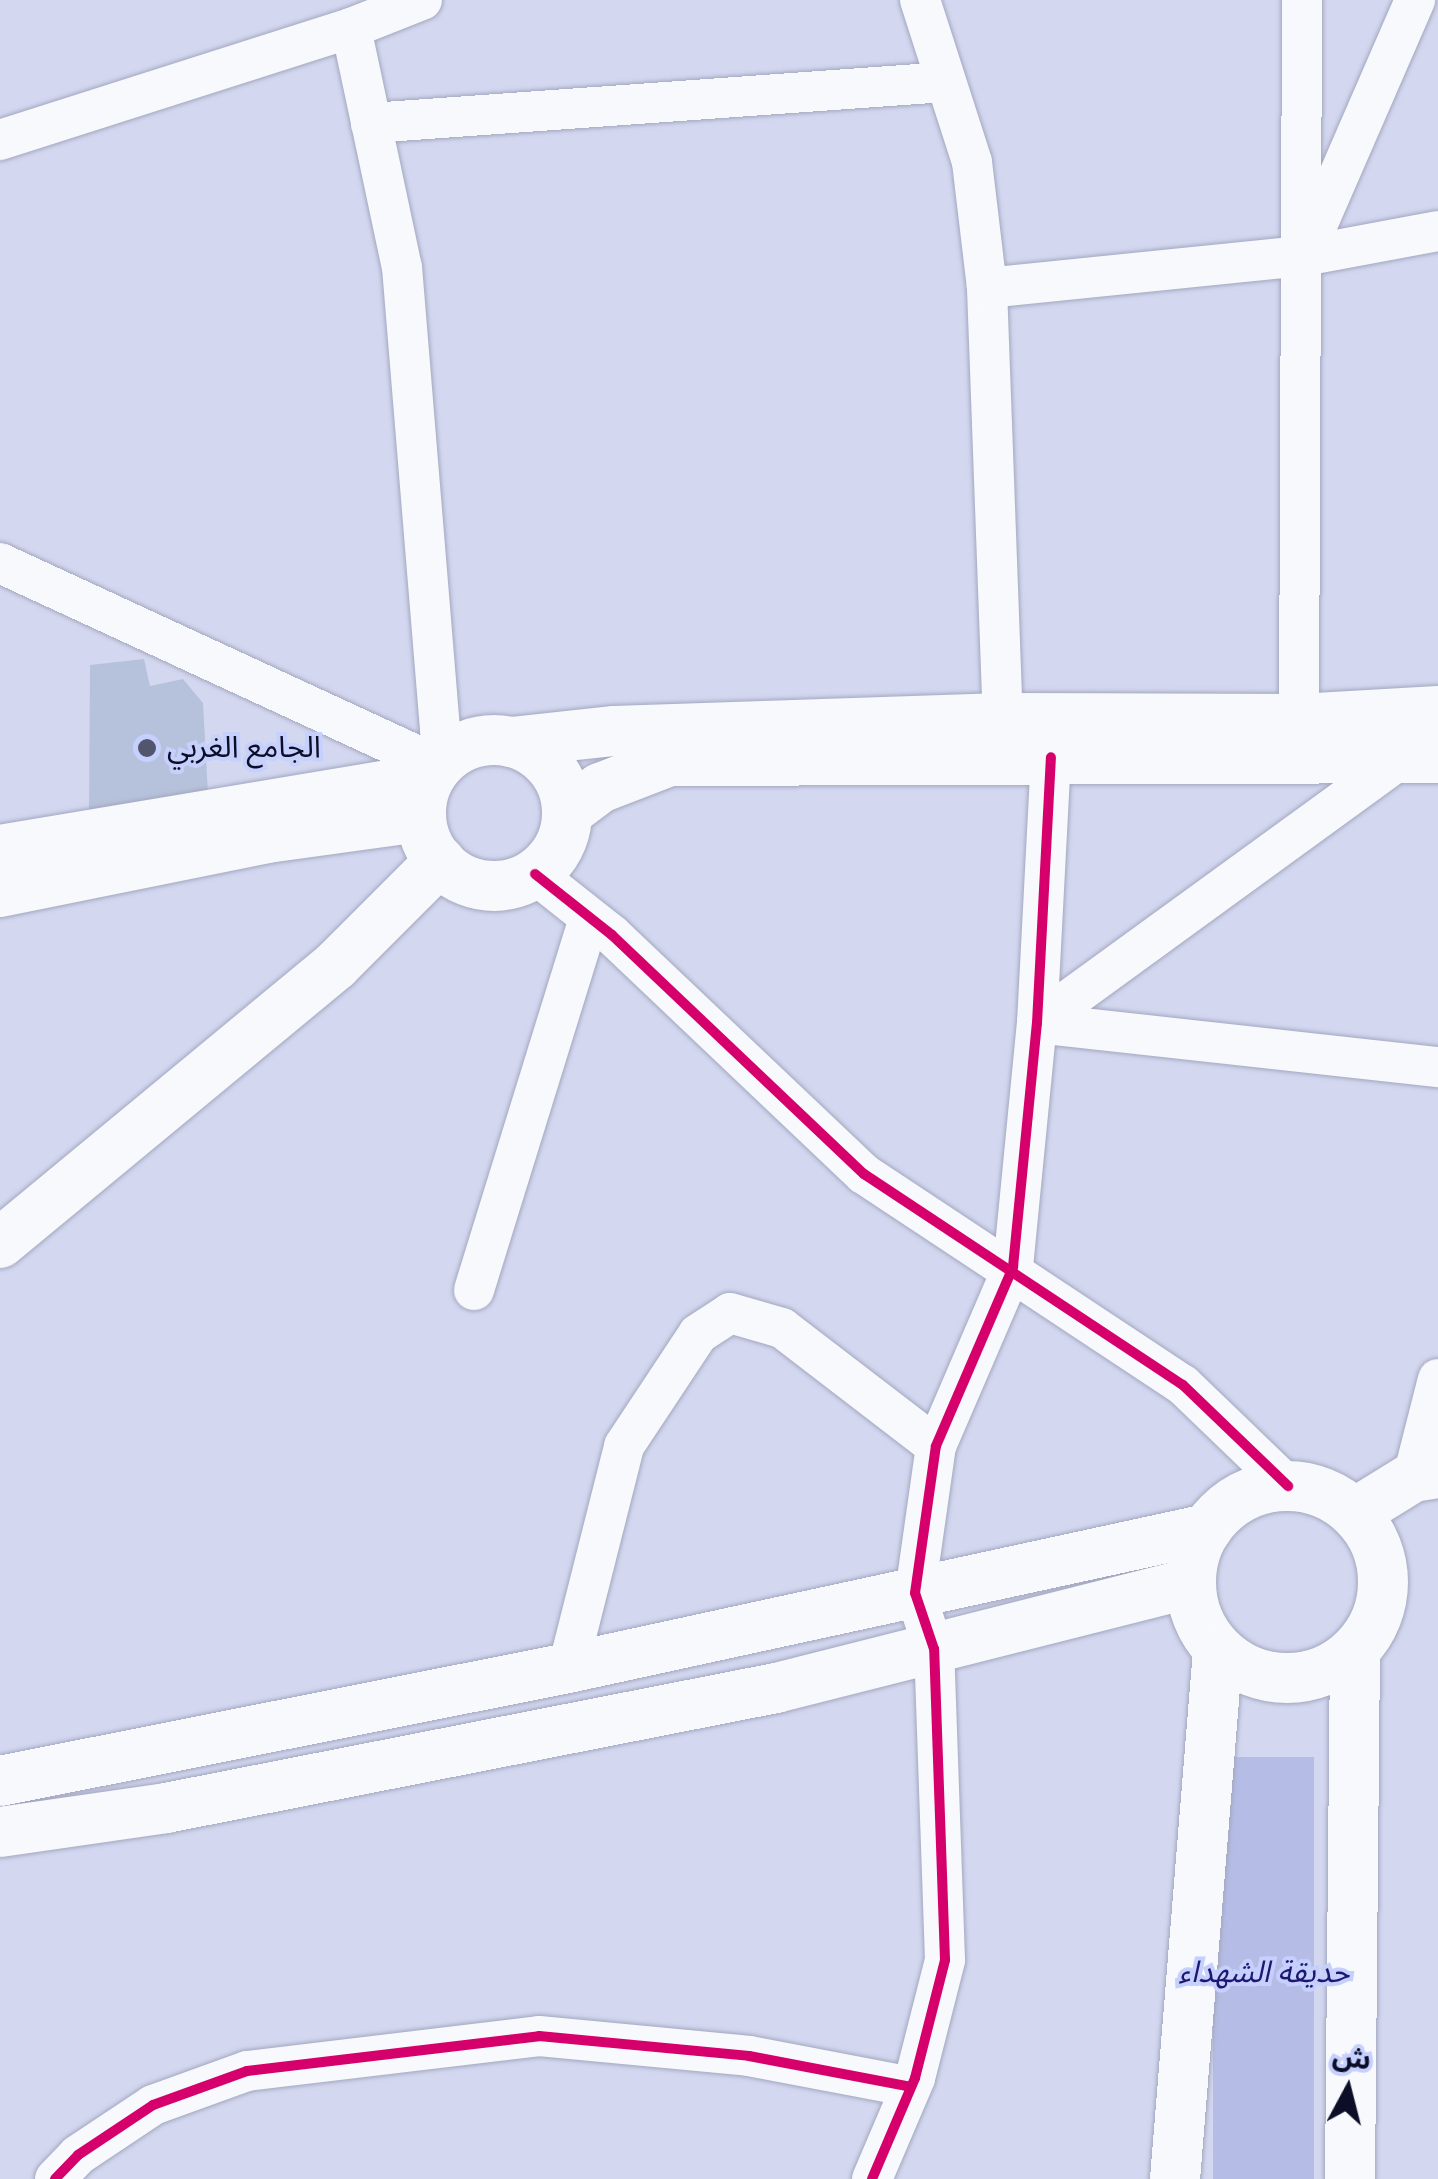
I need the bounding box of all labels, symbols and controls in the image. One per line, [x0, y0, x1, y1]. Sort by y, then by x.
place label: الجامع الغربي [167, 730, 321, 766]
marker: الجامع الغربي [136, 737, 158, 759]
park label: حديقة الشهداء [1179, 1955, 1349, 1991]
text: ش [1329, 2027, 1374, 2090]
north arrow [1298, 2039, 1398, 2139]

